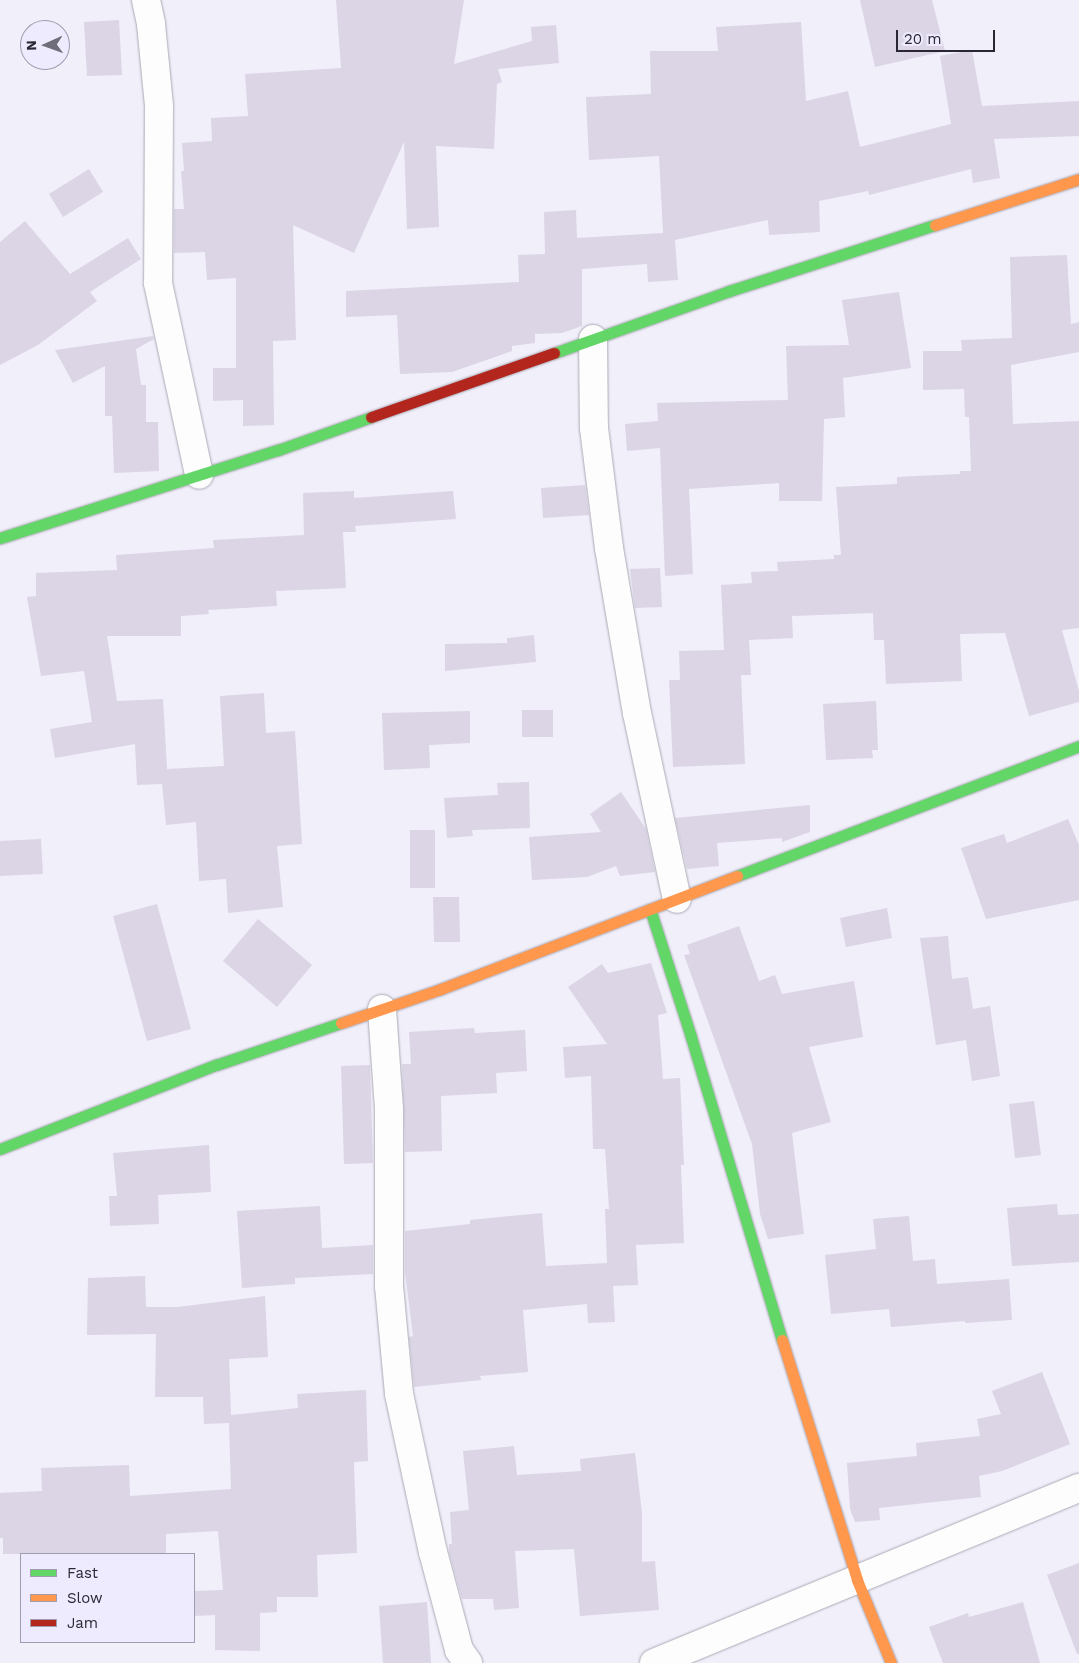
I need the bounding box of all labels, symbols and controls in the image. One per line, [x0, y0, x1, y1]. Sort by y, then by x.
north arrow [20, 20, 70, 70]
scale bar [899, 20, 998, 52]
text: 20 m [904, 30, 942, 48]
text: N [23, 40, 39, 51]
legend [20, 1553, 195, 1643]
text: Fast [67, 1564, 98, 1582]
text: Slow [67, 1589, 103, 1607]
text: Jam [67, 1614, 98, 1632]

